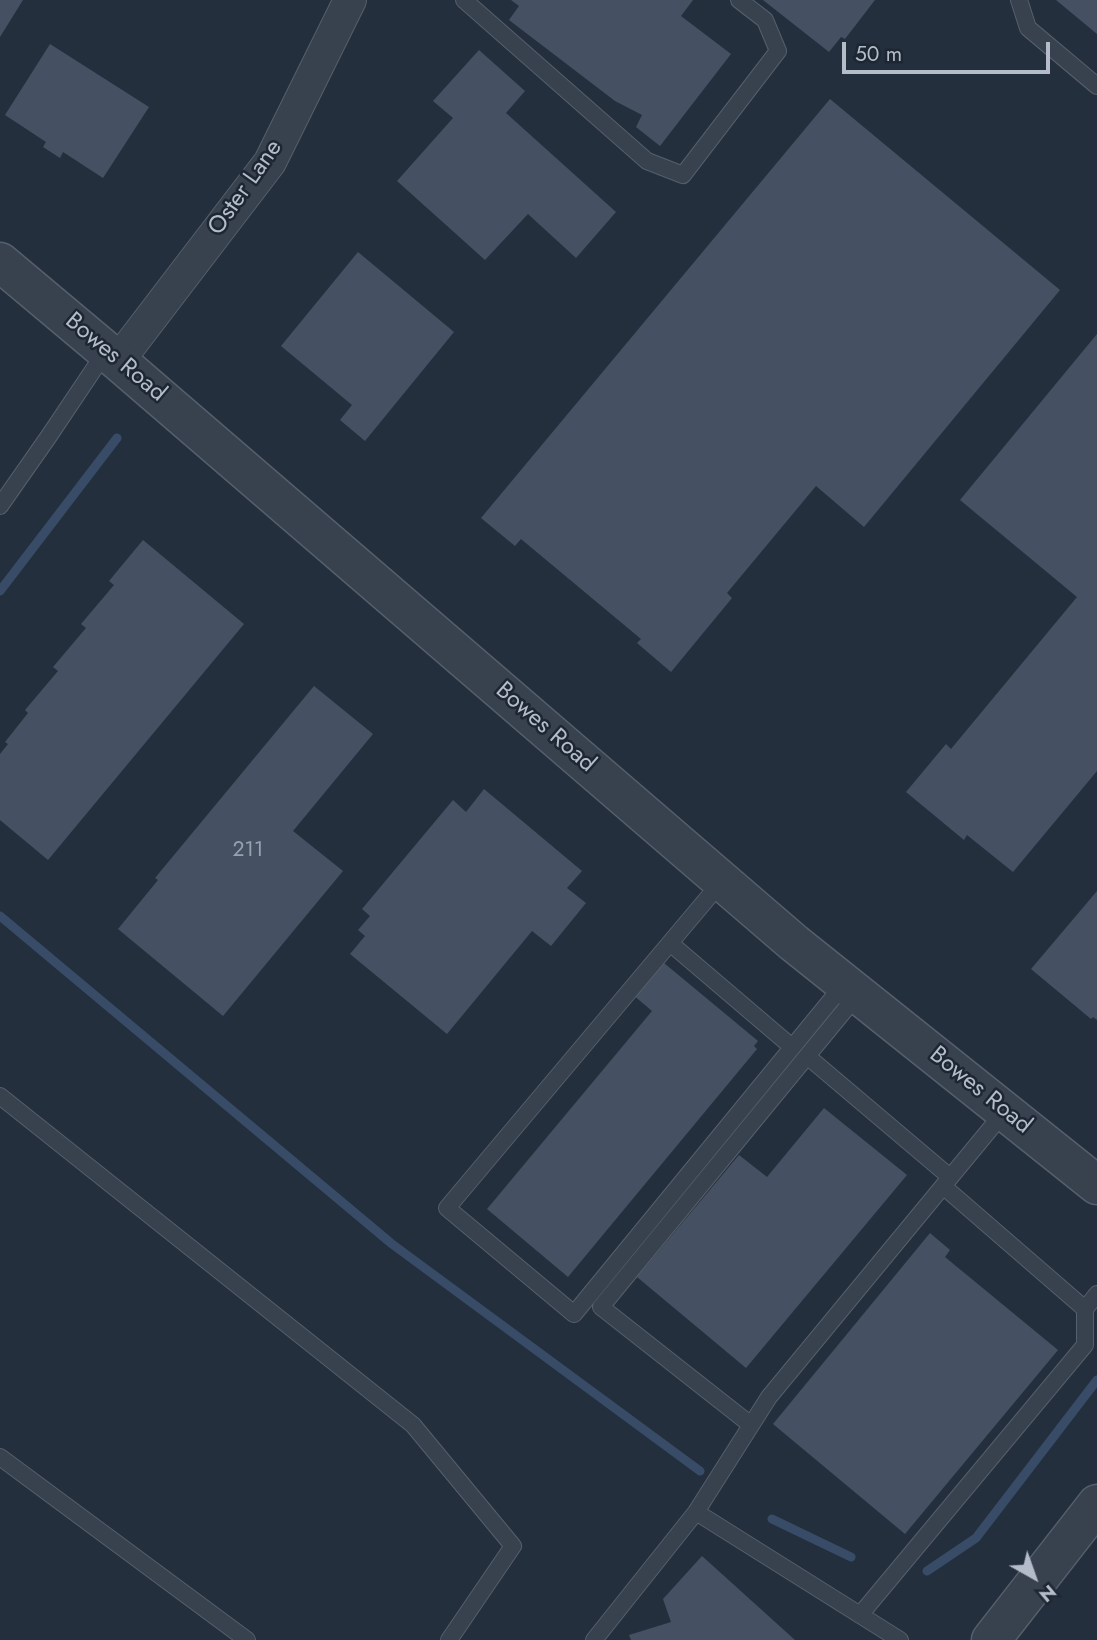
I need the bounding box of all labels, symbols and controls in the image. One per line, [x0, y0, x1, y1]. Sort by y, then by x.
scale bar [845, 28, 1053, 72]
text: 50 m [855, 39, 902, 69]
street label: Oster Lane [203, 135, 289, 241]
street label: Bowes Road [59, 307, 171, 409]
street label: Bowes Road [489, 677, 601, 779]
house number: 211 [233, 838, 263, 864]
street label: Bowes Road [923, 1041, 1037, 1141]
north arrow [999, 1542, 1069, 1612]
text: N [1033, 1578, 1062, 1609]

